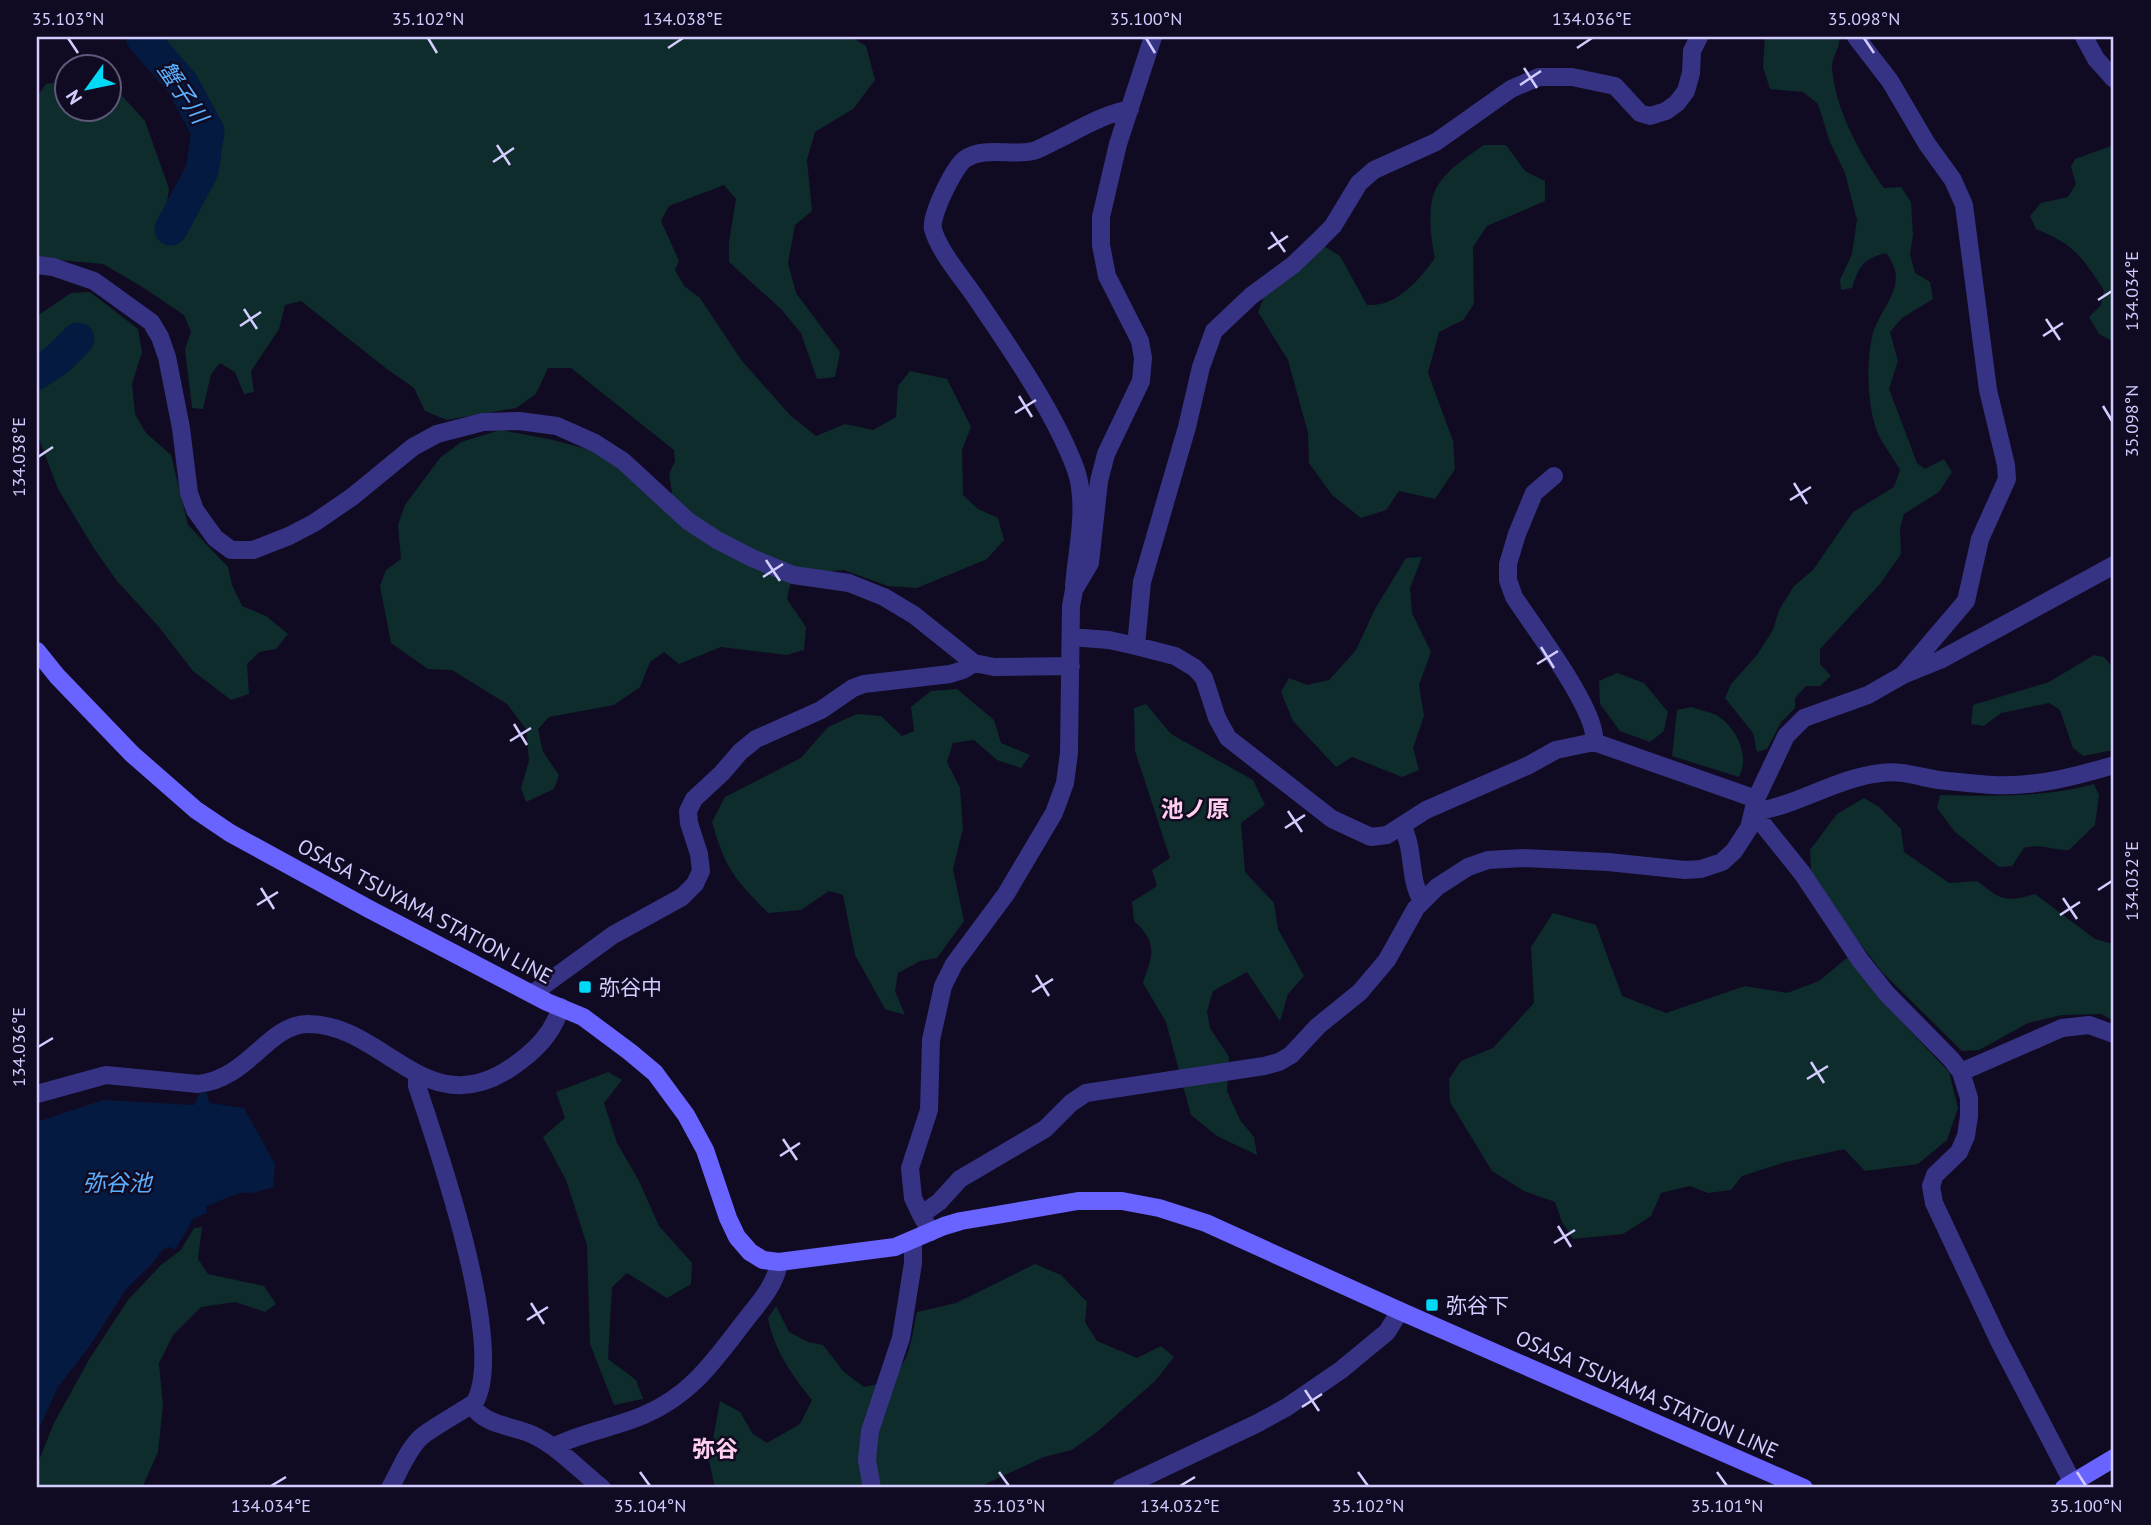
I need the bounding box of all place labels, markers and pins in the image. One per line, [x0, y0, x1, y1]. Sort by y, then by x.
place label: 弥谷中 [599, 974, 662, 1001]
marker: 弥谷中 [577, 979, 593, 995]
place label: 弥谷下 [1446, 1292, 1509, 1319]
marker: 弥谷下 [1424, 1297, 1440, 1313]

